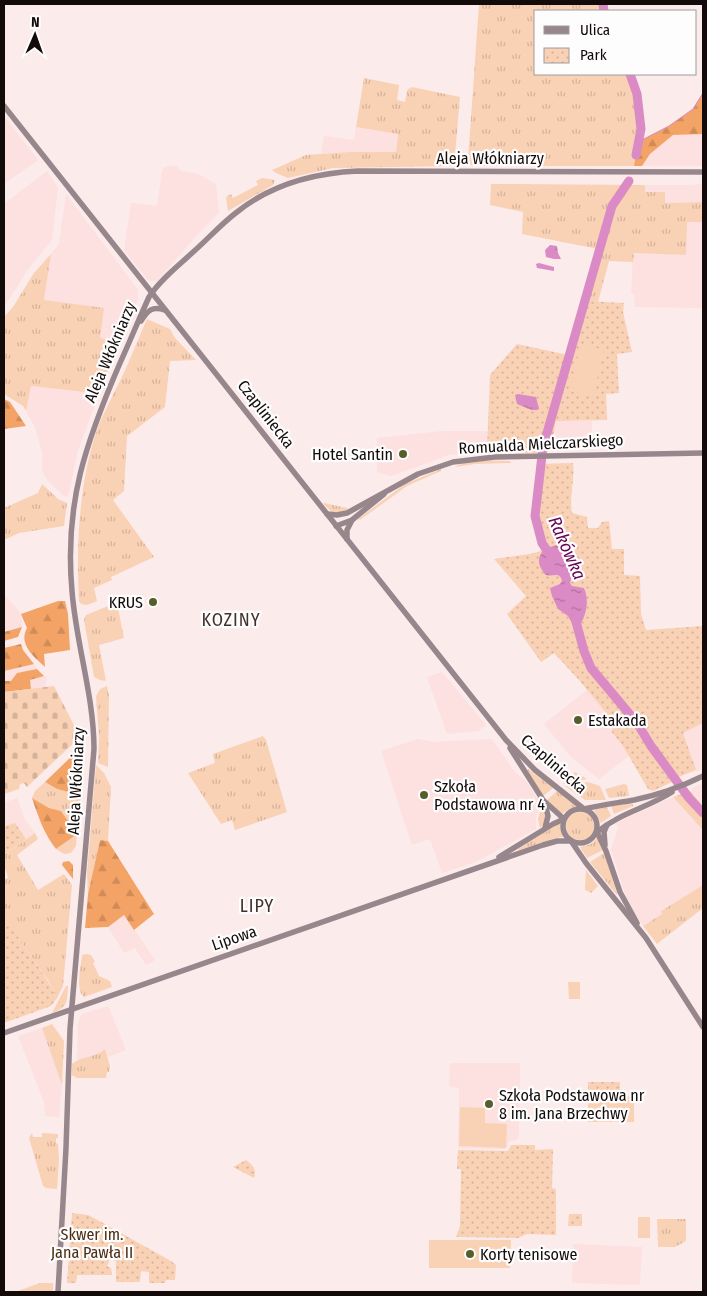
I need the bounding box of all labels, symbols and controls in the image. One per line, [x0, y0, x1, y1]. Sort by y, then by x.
north arrow [10, 10, 60, 60]
legend [534, 10, 697, 75]
text: N [31, 14, 40, 31]
text: Ulica [580, 21, 610, 39]
text: Park [580, 46, 607, 64]
street label: Aleja Włókniarzy [436, 149, 545, 168]
street label: Aleja Włókniarzy [80, 298, 140, 405]
street label: Czapliniecka [234, 376, 299, 452]
street label: Romualda Mielczarskiego [458, 430, 624, 458]
place label: Hotel Santin [312, 445, 393, 464]
marker: Hotel Santin [397, 448, 409, 460]
water label: Rakówka [543, 513, 591, 583]
place label: KRUS [109, 593, 143, 612]
marker: KRUS [147, 596, 159, 608]
district label: KOZINY [201, 609, 261, 631]
place label: Estakada [588, 711, 647, 730]
marker: Estakada [572, 714, 584, 726]
street label: Aleja Włókniarzy [64, 726, 88, 835]
street label: Czapliniecka [517, 730, 591, 798]
place label: Szkoła Podstawowa nr 4 [434, 777, 545, 814]
marker: Szkoła Podstawowa nr 4 [418, 789, 430, 801]
district label: LIPY [240, 895, 274, 917]
street label: Lipowa [209, 921, 259, 954]
place label: Szkoła Podstawowa nr 8 im. Jana Brzechwy [499, 1086, 645, 1123]
marker: Szkoła Podstawowa nr 8 im. Jana Brzechwy [483, 1098, 495, 1110]
park label: Skwer im. Jana Pawła II [51, 1225, 133, 1262]
place label: Korty tenisowe [480, 1245, 577, 1264]
marker: Korty tenisowe [464, 1248, 476, 1260]

